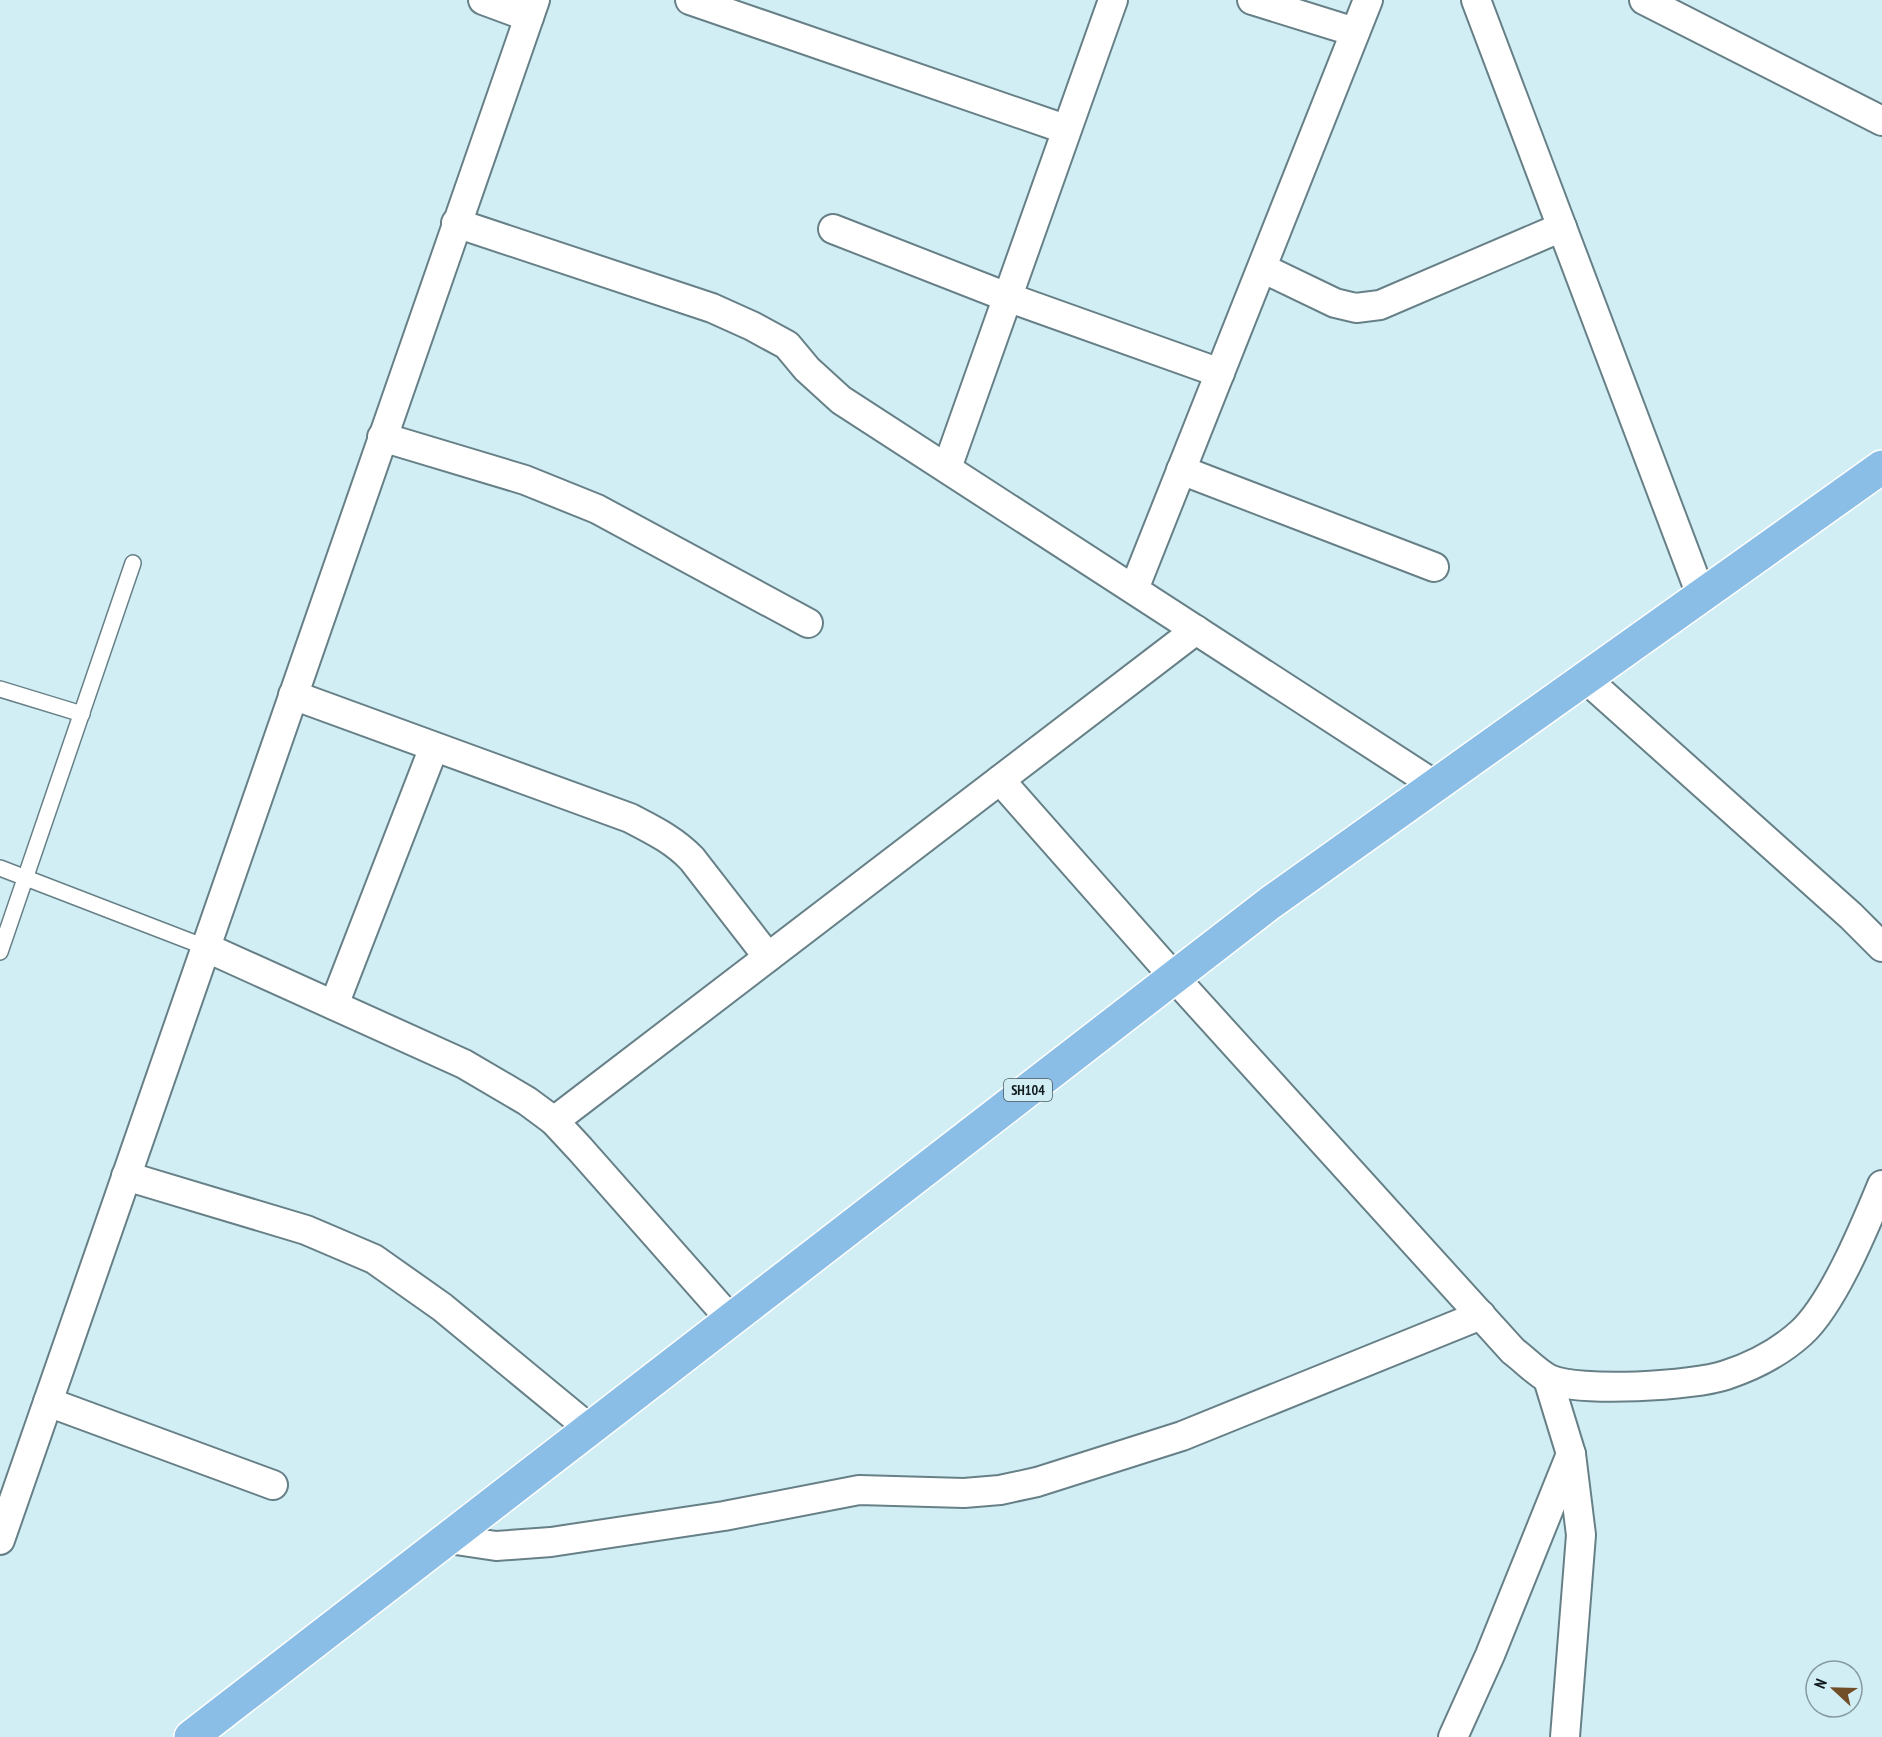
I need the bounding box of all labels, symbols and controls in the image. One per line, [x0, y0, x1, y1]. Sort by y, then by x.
road number: SH104 [1004, 1079, 1052, 1101]
north arrow [1804, 1659, 1864, 1719]
text: N [1809, 1676, 1831, 1691]

